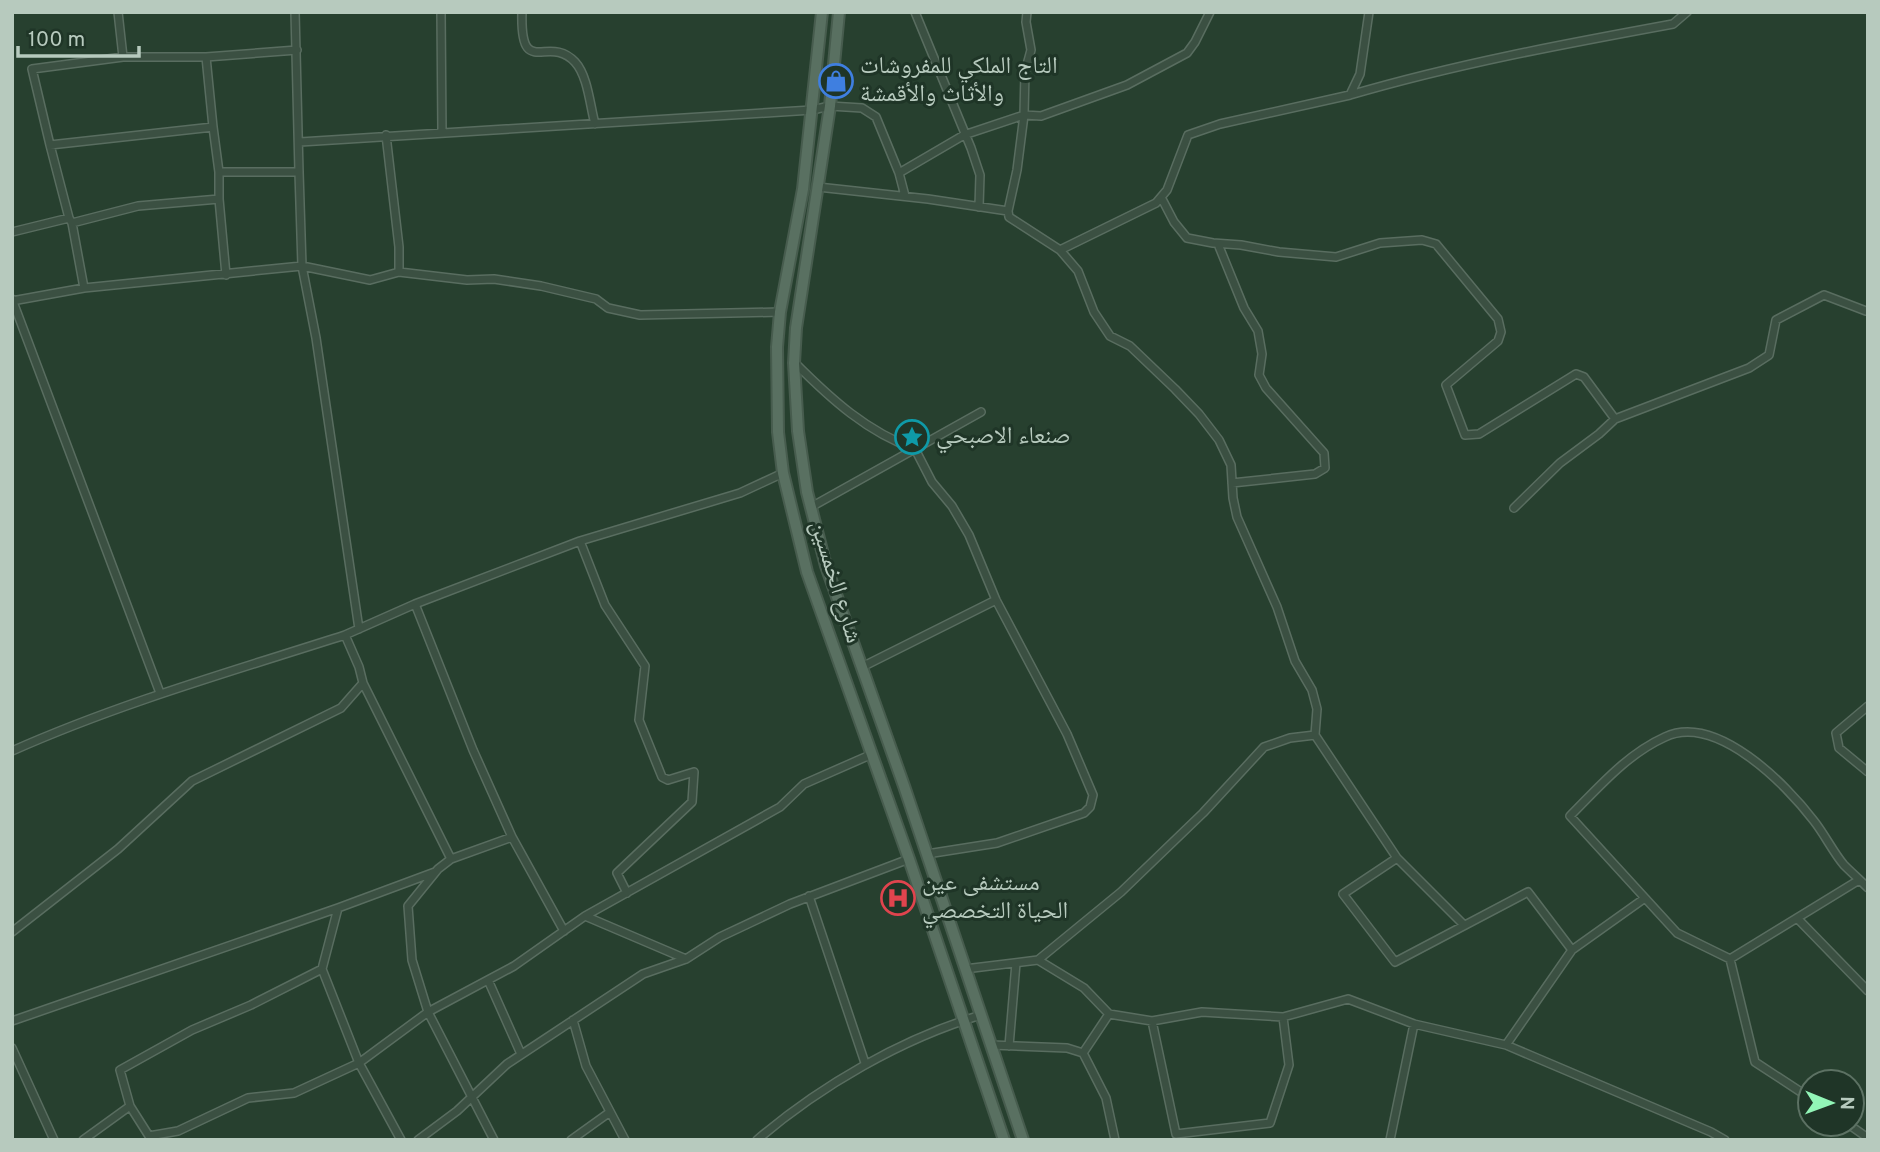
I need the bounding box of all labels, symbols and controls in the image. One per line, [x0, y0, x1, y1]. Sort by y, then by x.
scale bar [18, 14, 138, 58]
text: 100 m [28, 27, 85, 54]
place label: التاج الملكي للمفروشات والأثاث والأقمشة [860, 52, 1058, 110]
shop icon: التاج الملكي للمفروشات والأثاث والأقمشة [817, 62, 855, 100]
place icon: صنعاء الاصبحي [893, 418, 931, 456]
place label: صنعاء الاصبحي [936, 422, 1071, 454]
street label: شارع الخمسين [802, 517, 868, 647]
place label: مستشفى عين الحياة التخصصي [922, 869, 1068, 929]
hospital icon: مستشفى عين الحياة التخصصي [879, 879, 917, 917]
north arrow [1796, 1068, 1866, 1138]
text: N [1834, 1096, 1858, 1110]

